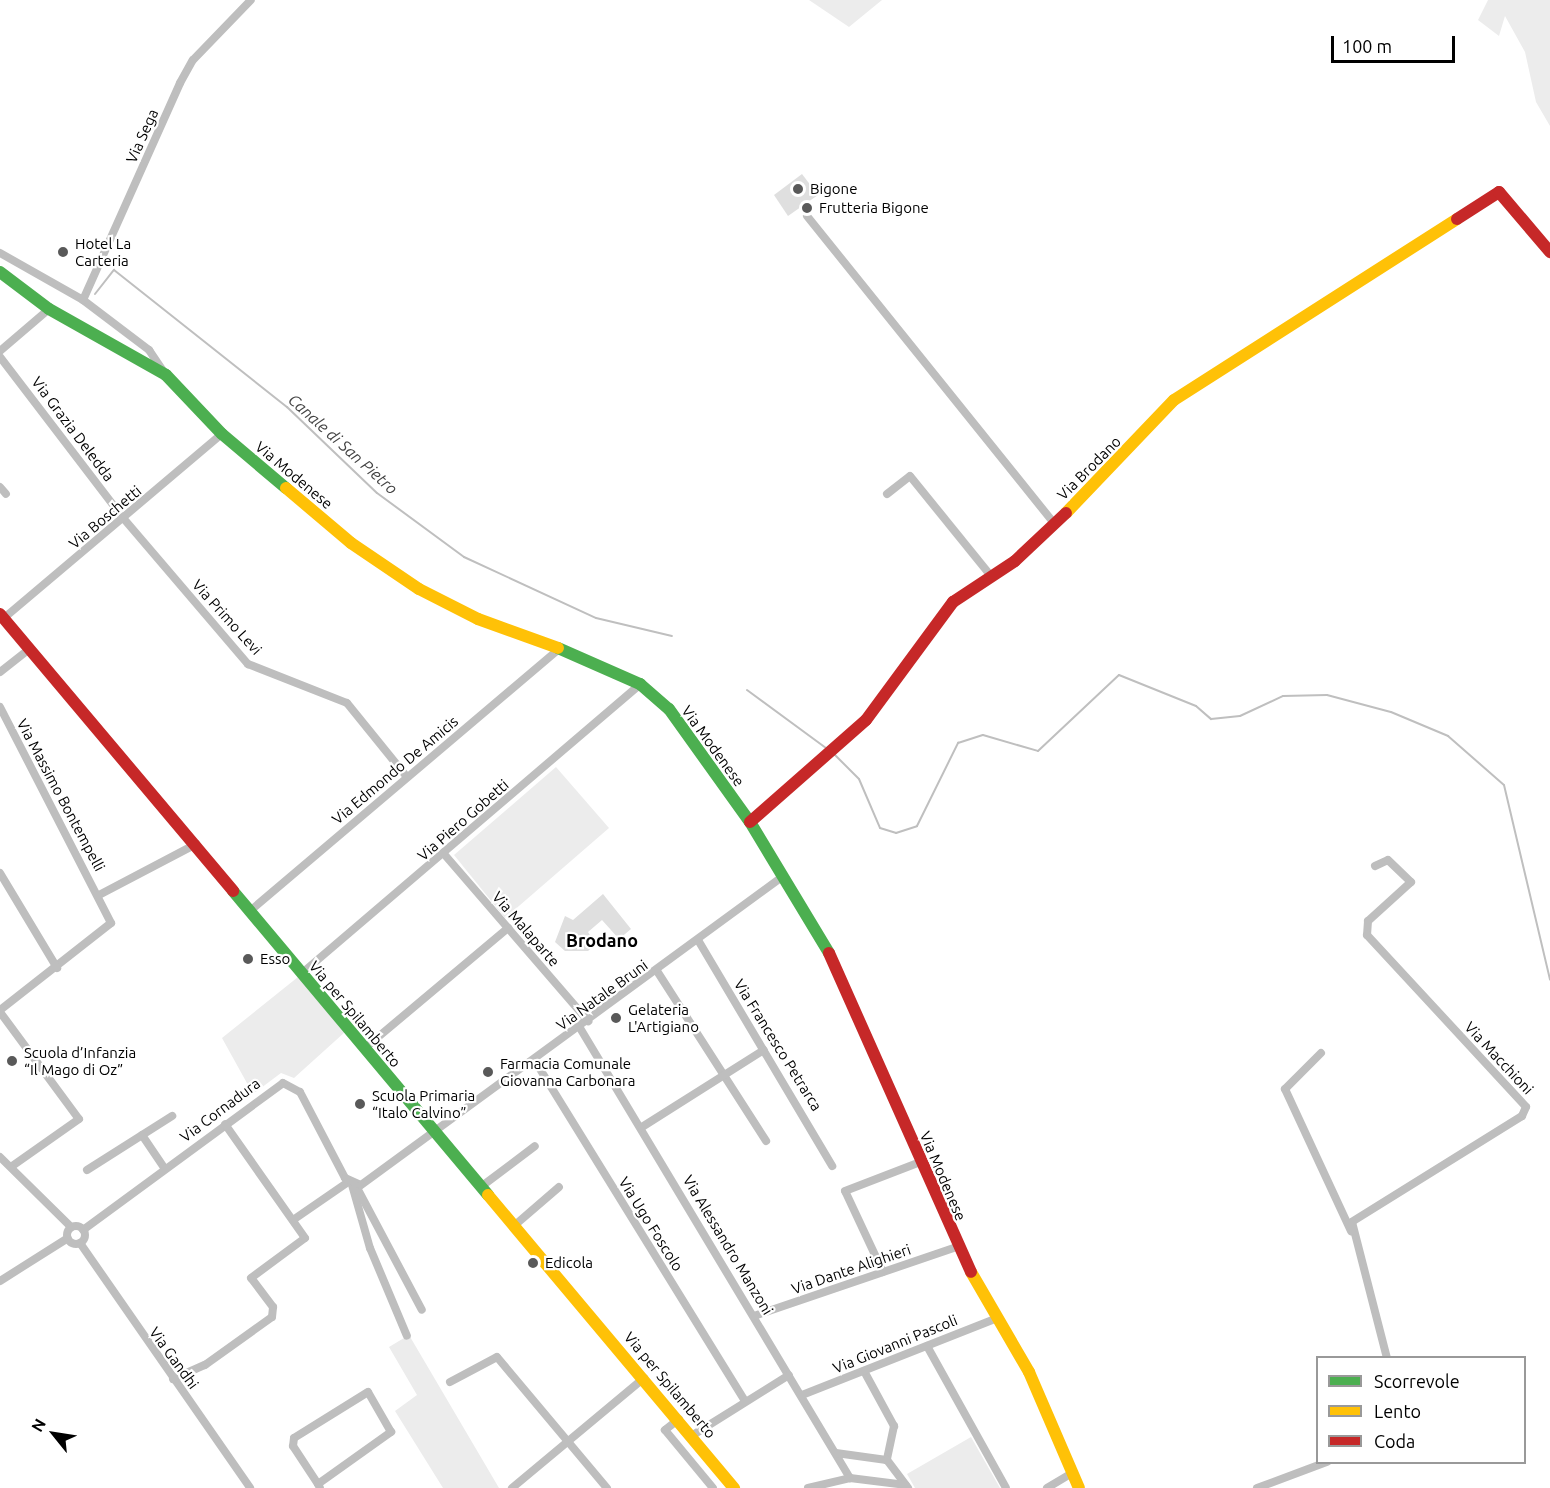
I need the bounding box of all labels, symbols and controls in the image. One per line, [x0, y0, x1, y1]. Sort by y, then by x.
scale bar [1334, 24, 1458, 62]
text: 100 m [1342, 36, 1392, 56]
street label: Via Sega [122, 106, 162, 166]
place label: Bigone [810, 180, 857, 198]
marker: Bigone [791, 182, 805, 196]
place label: Frutteria Bigone [819, 199, 929, 217]
marker: Frutteria Bigone [800, 201, 814, 215]
place label: Hotel La Carteria [75, 234, 131, 269]
marker: Hotel La Carteria [56, 245, 70, 259]
street label: Via Grazia Deledda [28, 373, 118, 485]
water label: Canale di San Pietro [284, 390, 402, 498]
street label: Via Brodano [1053, 432, 1125, 504]
street label: Via Modenese [252, 437, 336, 513]
street label: Via Boschetti [65, 482, 145, 552]
street label: Via Primo Levi [188, 576, 266, 658]
street label: Via Modenese [678, 702, 748, 790]
street label: Via Edmondo De Amicis [328, 712, 462, 828]
street label: Via Massimo Bontempelli [13, 716, 109, 874]
street label: Via Piero Gobetti [414, 776, 512, 864]
street label: Via Malaparte [489, 888, 563, 970]
district label: Brodano [566, 929, 638, 951]
place label: Esso [260, 950, 290, 968]
marker: Esso [241, 952, 255, 966]
street label: Via Natale Bruni [553, 956, 651, 1034]
street label: Via per Spilamberto [305, 957, 405, 1071]
street label: Via Francesco Petrarca [730, 976, 826, 1114]
place label: Gelateria L'Artigiano [628, 1000, 699, 1035]
marker: Gelateria L'Artigiano [609, 1011, 623, 1025]
street label: Via Macchioni [1461, 1018, 1537, 1098]
place label: Scuola d’Infanzia “Il Mago di Oz” [24, 1043, 136, 1078]
marker: Scuola d’Infanzia “Il Mago di Oz” [5, 1054, 19, 1068]
place label: Farmacia Comunale Giovanna Carbonara [500, 1054, 635, 1089]
marker: Farmacia Comunale Giovanna Carbonara [481, 1065, 495, 1079]
street label: Via Cornadura [176, 1074, 264, 1146]
place label: Scuola Primaria “Italo Calvino” [372, 1086, 475, 1121]
marker: Scuola Primaria “Italo Calvino” [353, 1097, 367, 1111]
street label: Via Modenese [916, 1129, 970, 1223]
street label: Via Alessandro Manzoni [679, 1172, 777, 1318]
street label: Via Ugo Foscolo [615, 1174, 687, 1274]
street label: Via Dante Alighieri [789, 1240, 913, 1298]
place label: Edicola [545, 1254, 593, 1272]
marker: Edicola [526, 1256, 540, 1270]
street label: Via Giovanni Pascoli [830, 1311, 960, 1377]
street label: Via Gandhi [146, 1324, 202, 1392]
street label: Via per Spilamberto [620, 1328, 720, 1442]
legend [1316, 1356, 1526, 1464]
text: Scorrevole [1374, 1371, 1460, 1391]
text: Lento [1374, 1401, 1421, 1421]
north arrow [24, 1404, 84, 1464]
text: N [28, 1415, 49, 1435]
text: Coda [1374, 1431, 1415, 1451]

